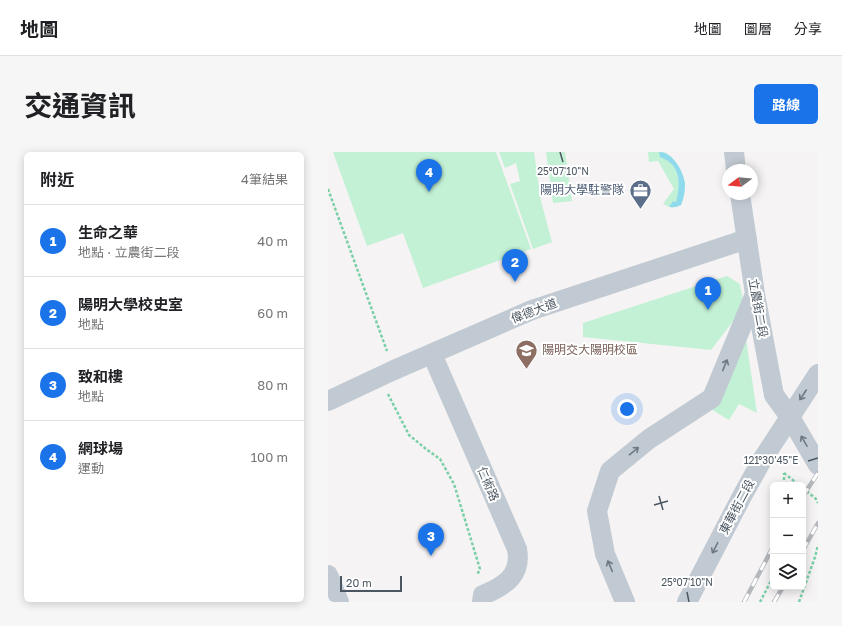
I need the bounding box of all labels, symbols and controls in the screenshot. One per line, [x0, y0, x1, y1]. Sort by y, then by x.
text: 地圖 [20, 17, 58, 40]
text: 地圖 [694, 20, 722, 37]
text: 圖層 [744, 20, 772, 37]
text: 分享 [794, 20, 822, 37]
button: 路線 [754, 84, 818, 124]
text: 交通資訊 [24, 89, 136, 122]
pin: 4 [416, 159, 442, 192]
north arrow [722, 164, 758, 200]
text: 25°07'10"N [537, 165, 589, 177]
text: 附近 [40, 169, 74, 190]
text: 4筆結果 [241, 171, 288, 187]
office icon: 陽明大學駐警隊 [627, 177, 653, 210]
place label: 陽明大學駐警隊 [540, 182, 624, 197]
text: 生命之華 [78, 223, 138, 241]
text: 1 [50, 233, 56, 249]
text: 40 m [257, 233, 288, 249]
text: 地點 · 立農街二段 [78, 244, 179, 260]
pin: 2 [502, 249, 528, 282]
pin: 1 [695, 277, 721, 310]
street label: 立農街二段 [746, 277, 771, 339]
text: 陽明大學校史室 [78, 295, 183, 313]
street label: 偉德大道 [509, 295, 559, 326]
text: 2 [49, 305, 57, 321]
text: 60 m [257, 305, 288, 321]
text: 地點 [78, 316, 104, 332]
school or university icon: 陽明交大陽明校區 [513, 337, 539, 370]
place label: 陽明交大陽明校區 [542, 342, 638, 357]
one-way arrow [722, 360, 730, 372]
text: 致和樓 [78, 367, 123, 385]
text: 3 [49, 377, 57, 393]
text: 80 m [257, 377, 288, 393]
text: 地點 [78, 388, 104, 404]
one-way arrow [799, 389, 807, 401]
your location [617, 399, 637, 419]
one-way arrow [799, 435, 807, 447]
text: 網球場 [78, 439, 123, 457]
one-way arrow [628, 447, 639, 456]
text: 4 [49, 449, 57, 465]
text: 100 m [251, 449, 288, 465]
text: 121°30'45"E [744, 454, 798, 466]
text: 運動 [78, 460, 104, 476]
street label: 仁術路 [475, 464, 502, 503]
street label: 東華街二段 [716, 477, 757, 537]
map controls [770, 482, 806, 590]
button: + [770, 482, 806, 518]
button: − [770, 518, 806, 554]
pin: 3 [418, 523, 444, 556]
one-way arrow [711, 541, 718, 553]
button: layers [770, 554, 806, 590]
one-way arrow [606, 561, 613, 573]
scale bar [340, 574, 402, 593]
text: 20 m [346, 576, 372, 589]
text: 25°07'10"N [661, 576, 713, 588]

